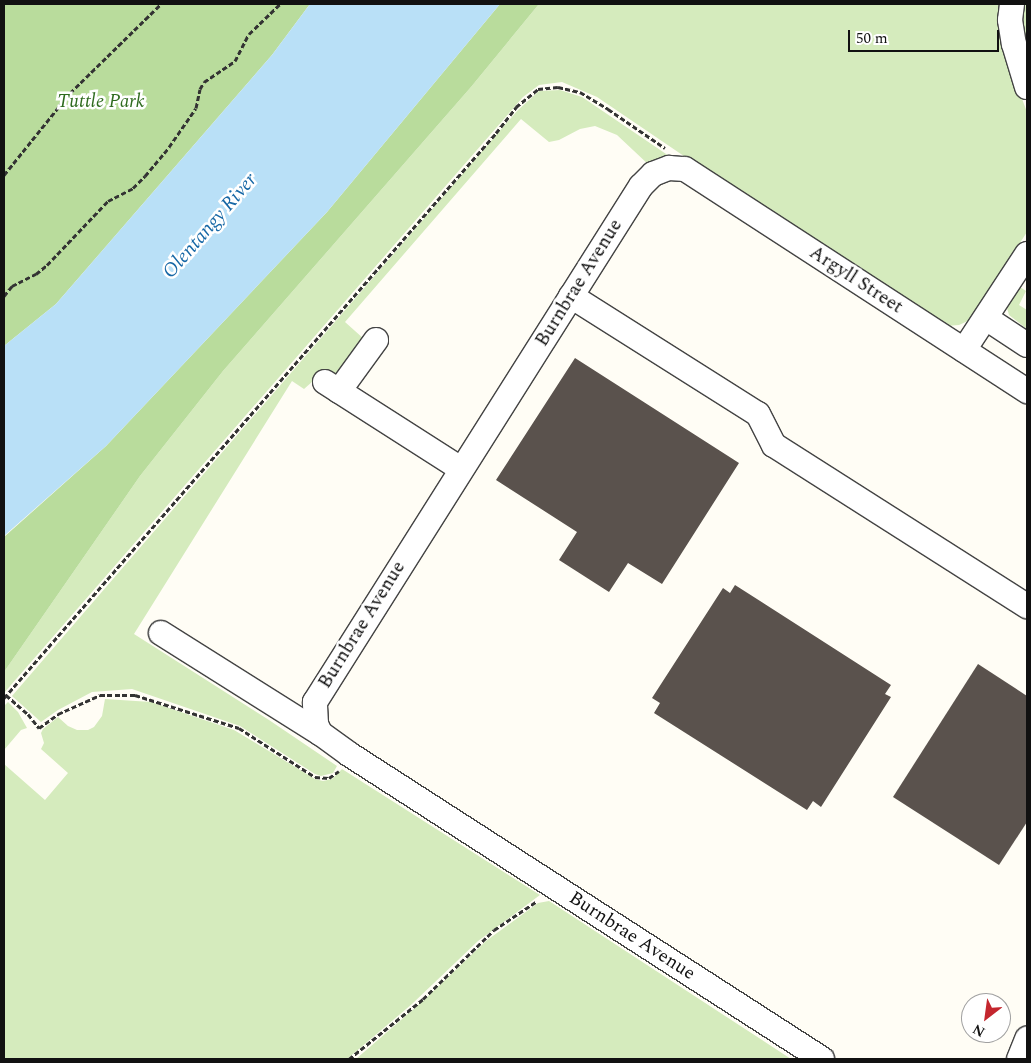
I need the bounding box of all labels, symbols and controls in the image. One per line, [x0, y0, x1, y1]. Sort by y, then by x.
scale bar [851, 20, 1002, 52]
text: 50 m [856, 27, 888, 50]
park label: Tuttle Park [57, 91, 145, 113]
water label: Olentangy River [158, 168, 262, 284]
street label: Burnbrae Avenue [531, 215, 627, 351]
street label: Argyll Street [805, 241, 907, 319]
street label: Burnbrae Avenue [314, 557, 410, 693]
street label: Burnbrae Avenue [565, 887, 699, 985]
north arrow [961, 993, 1011, 1043]
text: N [969, 1019, 989, 1043]

